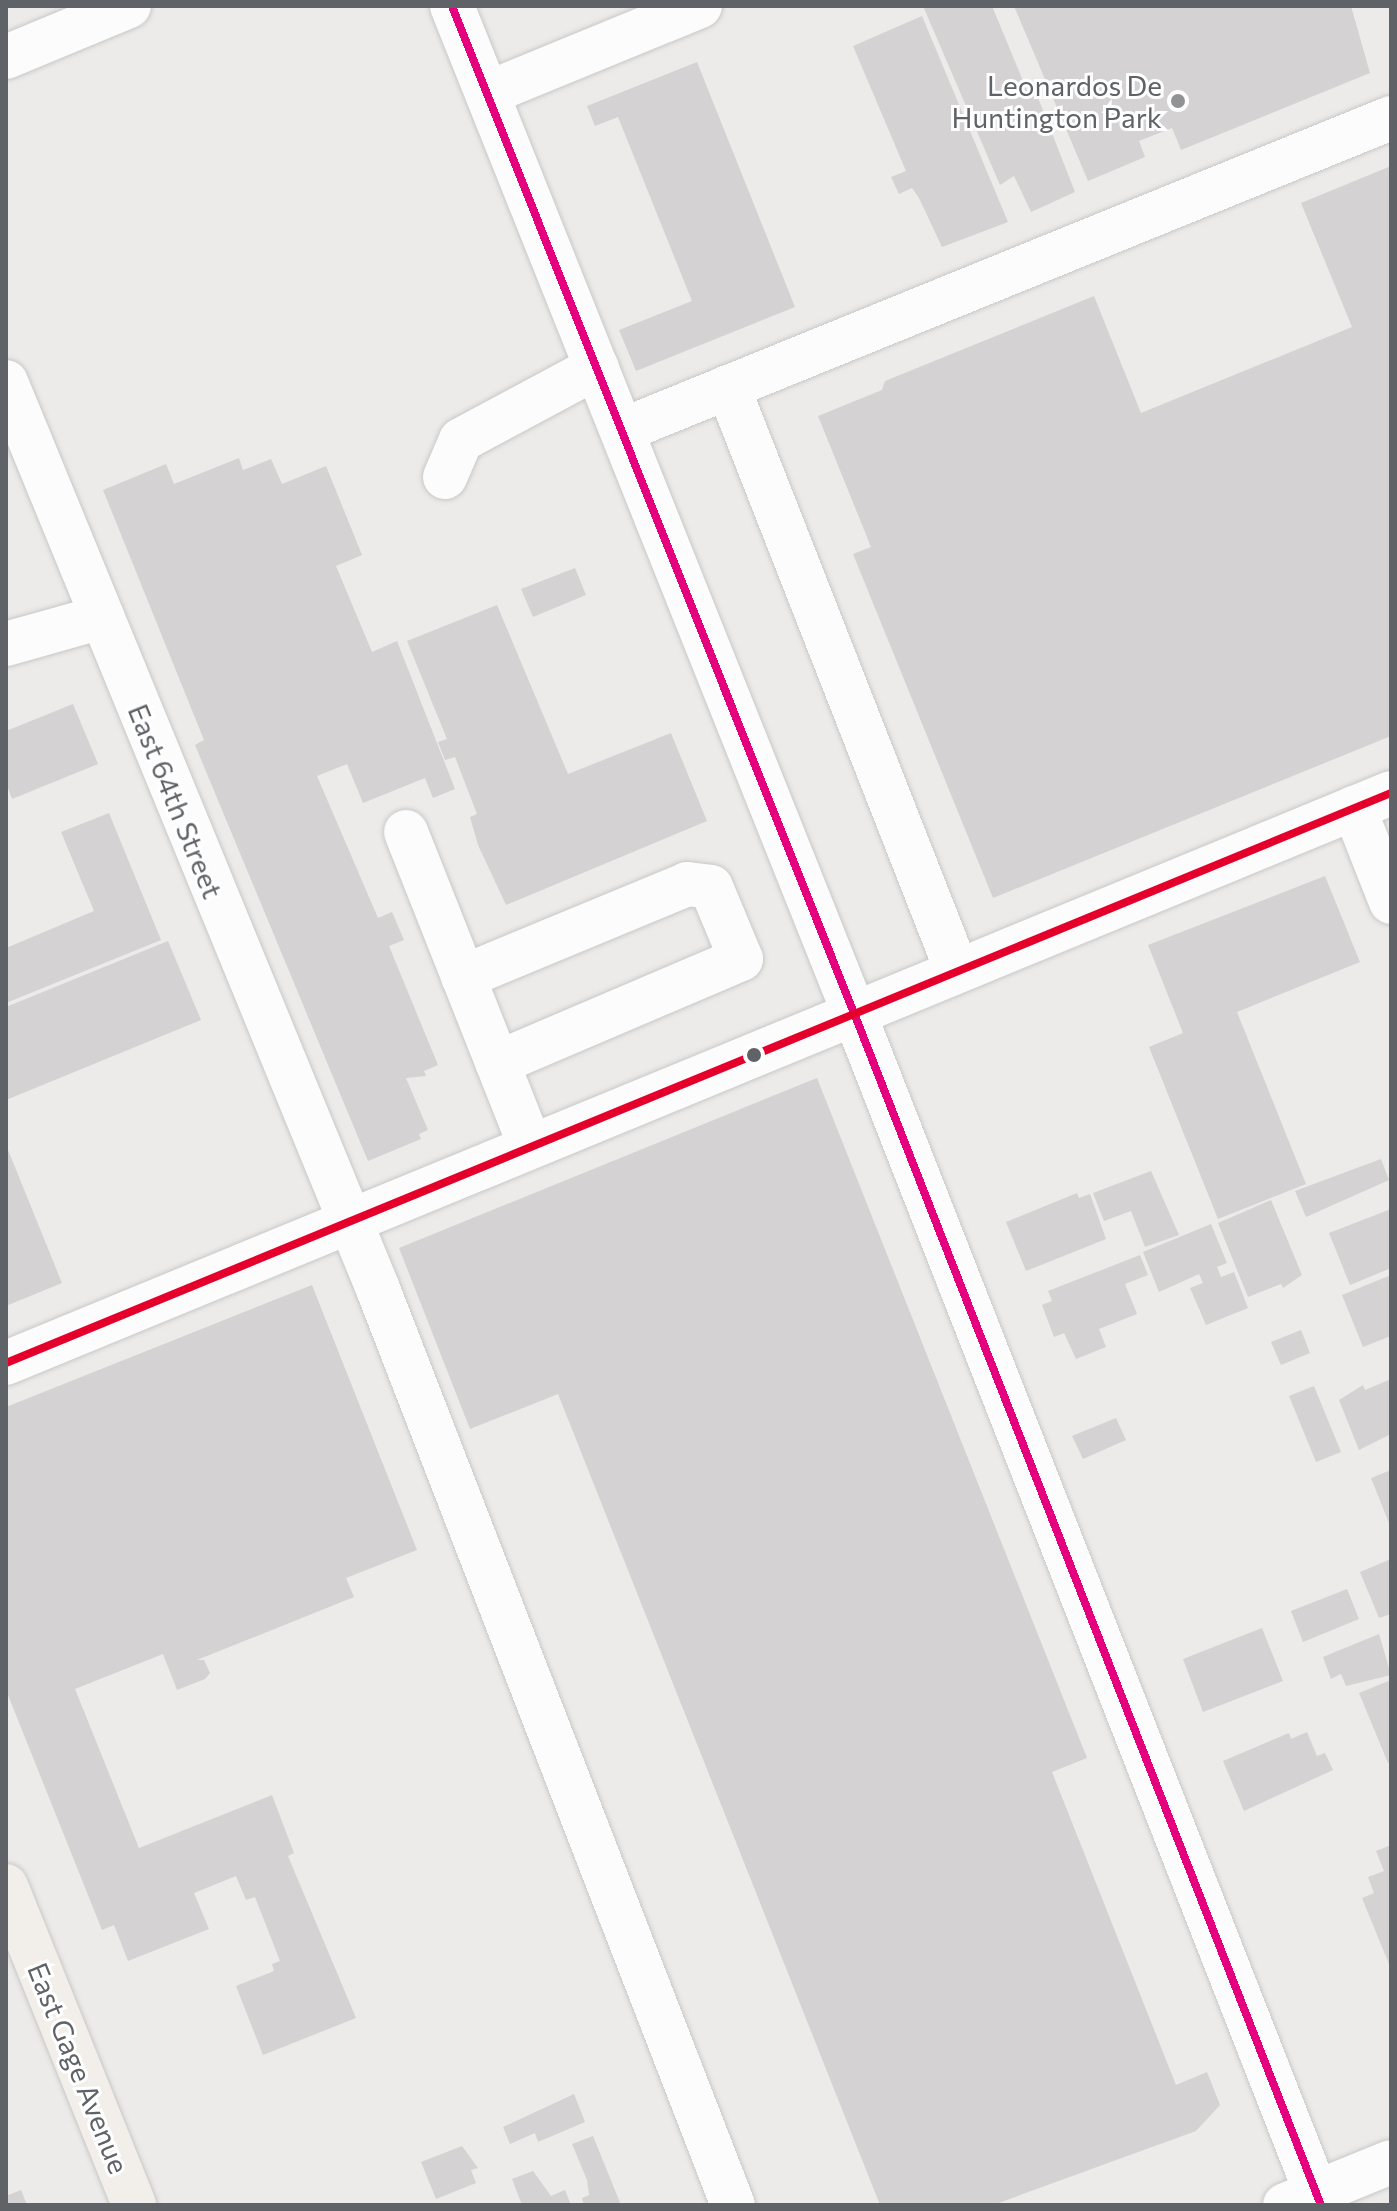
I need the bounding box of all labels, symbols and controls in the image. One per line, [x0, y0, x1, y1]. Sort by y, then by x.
place label: Leonardos De Huntington Park [951, 68, 1162, 134]
marker: Leonardos De Huntington Park [1169, 92, 1187, 110]
street label: East 64th Street [122, 699, 230, 903]
unlabelled marker [746, 1047, 762, 1063]
street label: East Gage Avenue [21, 1958, 137, 2178]

